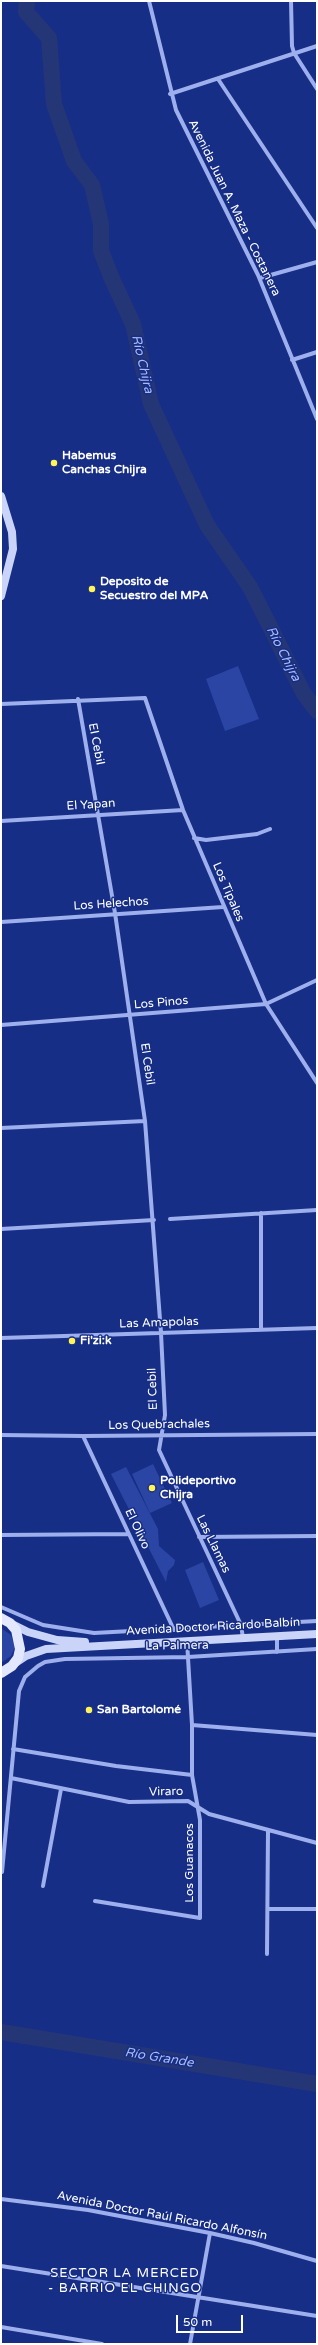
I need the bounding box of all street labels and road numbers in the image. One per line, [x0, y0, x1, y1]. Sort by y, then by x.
street label: Avenida Juan A. Maza - Costanera [185, 117, 283, 299]
street label: El Cebil [85, 722, 107, 766]
street label: El Yapan [66, 796, 116, 814]
street label: Los Tipales [209, 860, 247, 924]
street label: Los Helechos [73, 894, 149, 914]
street label: Los Pinos [133, 993, 189, 1013]
street label: El Cebil [137, 1042, 157, 1086]
street label: Las Amapolas [119, 1314, 199, 1332]
street label: El Cebil [145, 1368, 161, 1410]
street label: Los Quebrachales [108, 1417, 210, 1433]
street label: El Olivo [121, 1506, 153, 1552]
street label: Las Llamas [193, 1513, 233, 1575]
street label: Avenida Doctor Ricardo Balbín [126, 1615, 300, 1639]
street label: La Palmera [145, 1638, 209, 1654]
street label: Viraro [149, 1785, 183, 1799]
street label: Los Guanacos [183, 1823, 197, 1903]
street label: Avenida Doctor Raúl Ricardo Alfonsín [56, 2189, 268, 2243]

